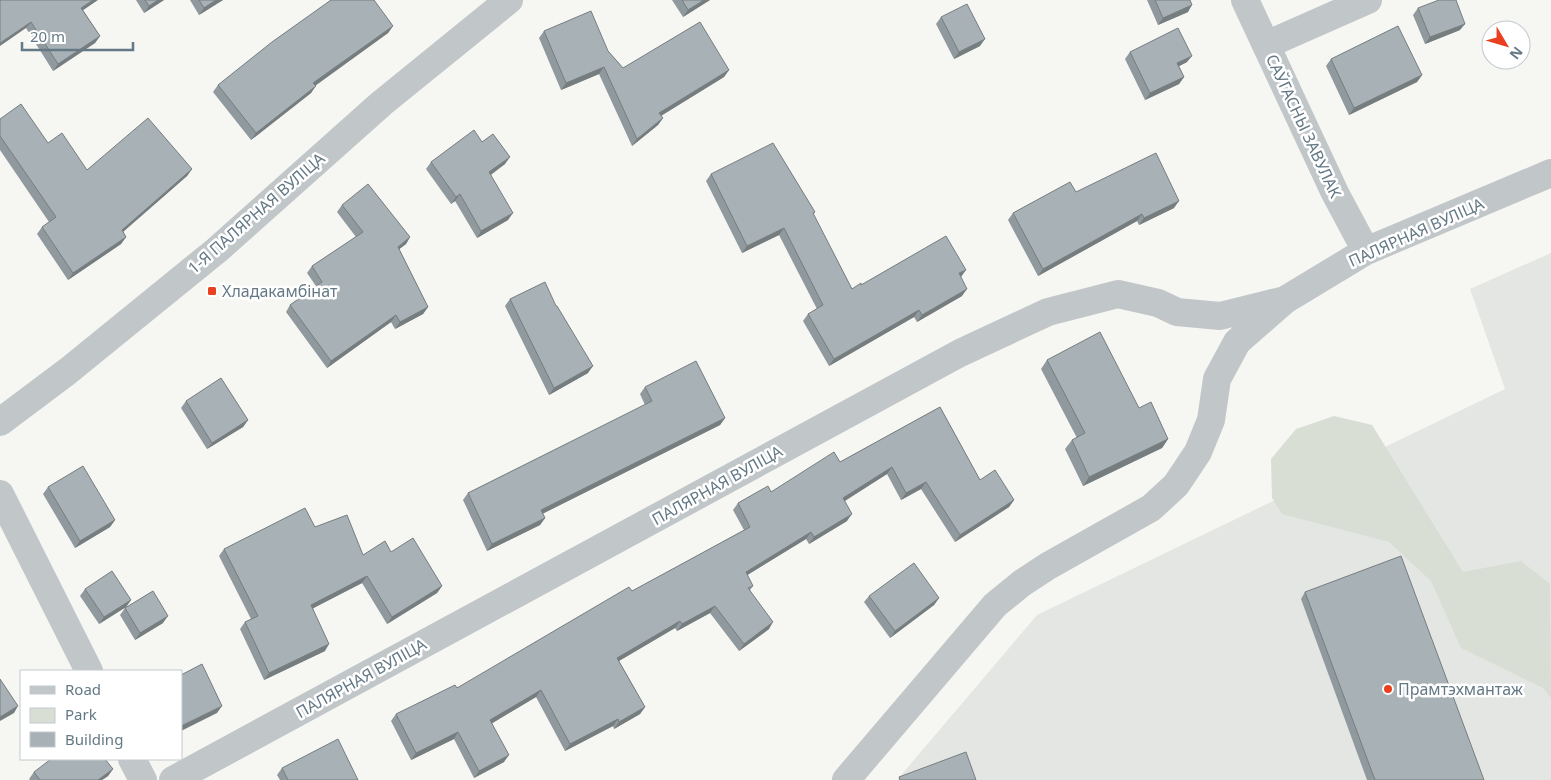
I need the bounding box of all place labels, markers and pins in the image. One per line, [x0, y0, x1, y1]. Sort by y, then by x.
place label: Хладакамбінат [222, 280, 338, 302]
marker: Хладакамбінат [206, 285, 218, 297]
place label: Прамтэхмантаж [1398, 678, 1524, 700]
marker: Прамтэхмантаж [1382, 683, 1394, 695]

